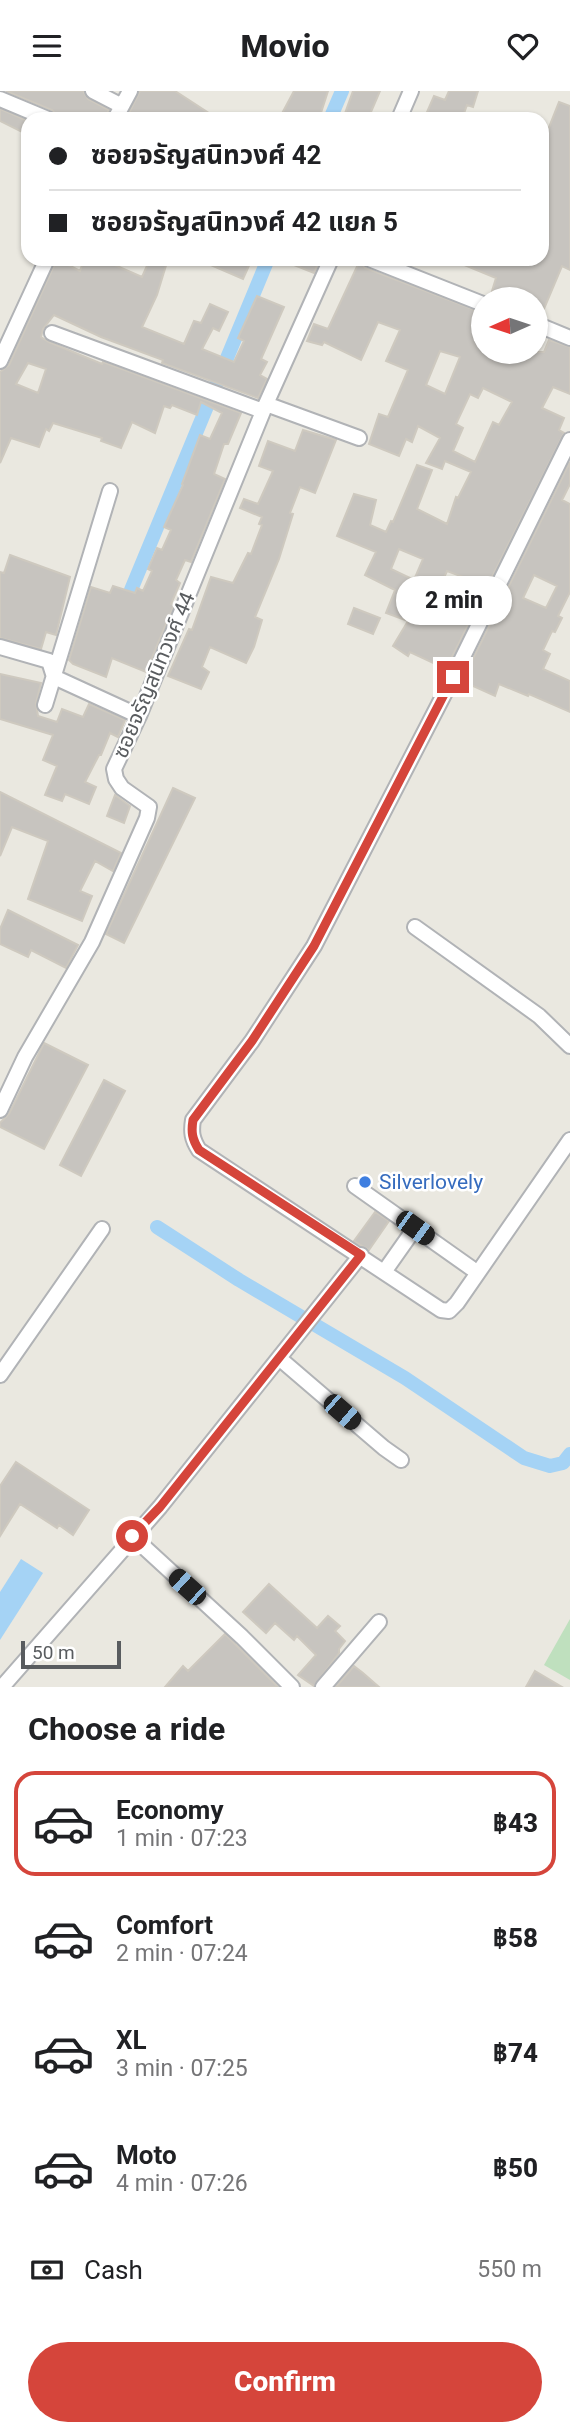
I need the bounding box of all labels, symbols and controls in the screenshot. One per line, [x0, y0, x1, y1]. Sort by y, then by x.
icon: menu [28, 27, 66, 65]
text: Movio [241, 27, 329, 65]
icon: heart [504, 27, 542, 65]
text: ซอยจรัญสนิทวงศ์ 42 [91, 140, 321, 170]
text: ซอยจรัญสนิทวงศ์ 42 แยก 5 [91, 207, 398, 237]
north arrow [471, 287, 548, 364]
map controls [471, 287, 548, 364]
callout: 2 min [395, 575, 511, 625]
text: 2 min [425, 587, 483, 614]
street label: ซอยจรัญสนิทวงศ์ 44 [108, 588, 200, 762]
route end [437, 661, 469, 693]
place label: Silverlovely [379, 1170, 483, 1194]
marker: Silverlovely [357, 1174, 373, 1190]
car [392, 1207, 439, 1249]
car [320, 1390, 365, 1434]
route start [116, 1520, 148, 1552]
car [165, 1565, 210, 1609]
scale bar [21, 1638, 121, 1670]
text: 50 m [32, 1641, 75, 1664]
text: Choose a ride [28, 1710, 225, 1748]
icon: car [32, 1792, 95, 1855]
text: Economy [116, 1795, 223, 1825]
text: ฿43 [493, 1808, 538, 1838]
text: 1 min · 07:23 [116, 1825, 248, 1852]
icon: car [32, 1907, 95, 1970]
text: Comfort [116, 1910, 213, 1940]
text: ฿58 [493, 1923, 538, 1953]
text: 2 min · 07:24 [116, 1940, 248, 1967]
icon: car [32, 2022, 95, 2085]
text: XL [116, 2025, 147, 2055]
text: ฿74 [493, 2038, 538, 2068]
text: 3 min · 07:25 [116, 2055, 248, 2082]
icon: car [32, 2137, 95, 2200]
text: Moto [116, 2140, 177, 2170]
text: ฿50 [493, 2153, 538, 2183]
text: 4 min · 07:26 [116, 2170, 248, 2197]
icon: cash [28, 2251, 66, 2289]
text: Cash [84, 2255, 143, 2285]
text: 550 m [477, 2256, 542, 2283]
button: Confirm [28, 2342, 542, 2422]

